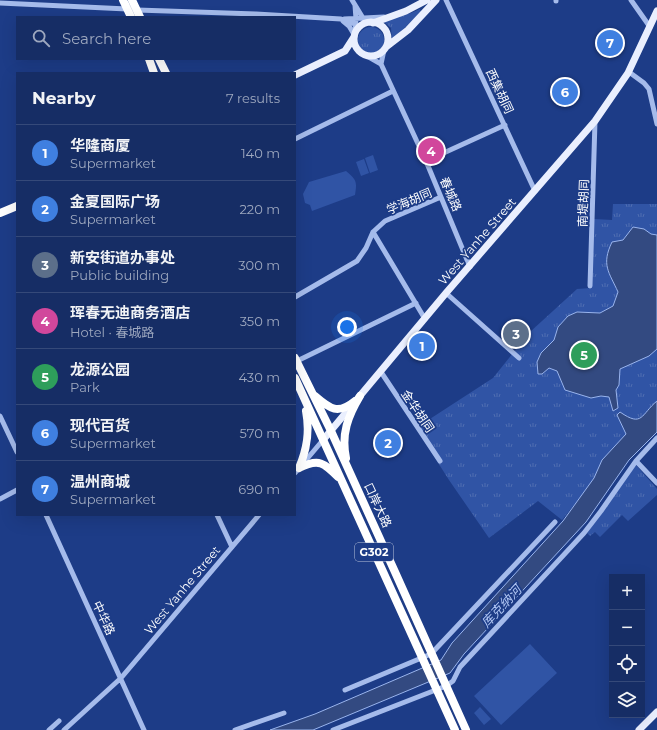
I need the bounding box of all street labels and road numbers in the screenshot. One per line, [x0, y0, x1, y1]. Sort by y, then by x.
street label: 西集胡同 [483, 66, 517, 116]
street label: 春城路 [437, 174, 465, 214]
street label: 南堤胡同 [575, 179, 591, 227]
street label: 学海胡同 [384, 185, 434, 217]
street label: West Yanhe Street [435, 194, 519, 288]
street label: 金华胡同 [398, 387, 438, 435]
street label: 口岸大路 [361, 480, 395, 530]
street label: West Yanhe Street [141, 543, 223, 637]
road number: G302 [355, 543, 393, 561]
street label: 中华路 [90, 599, 118, 637]

